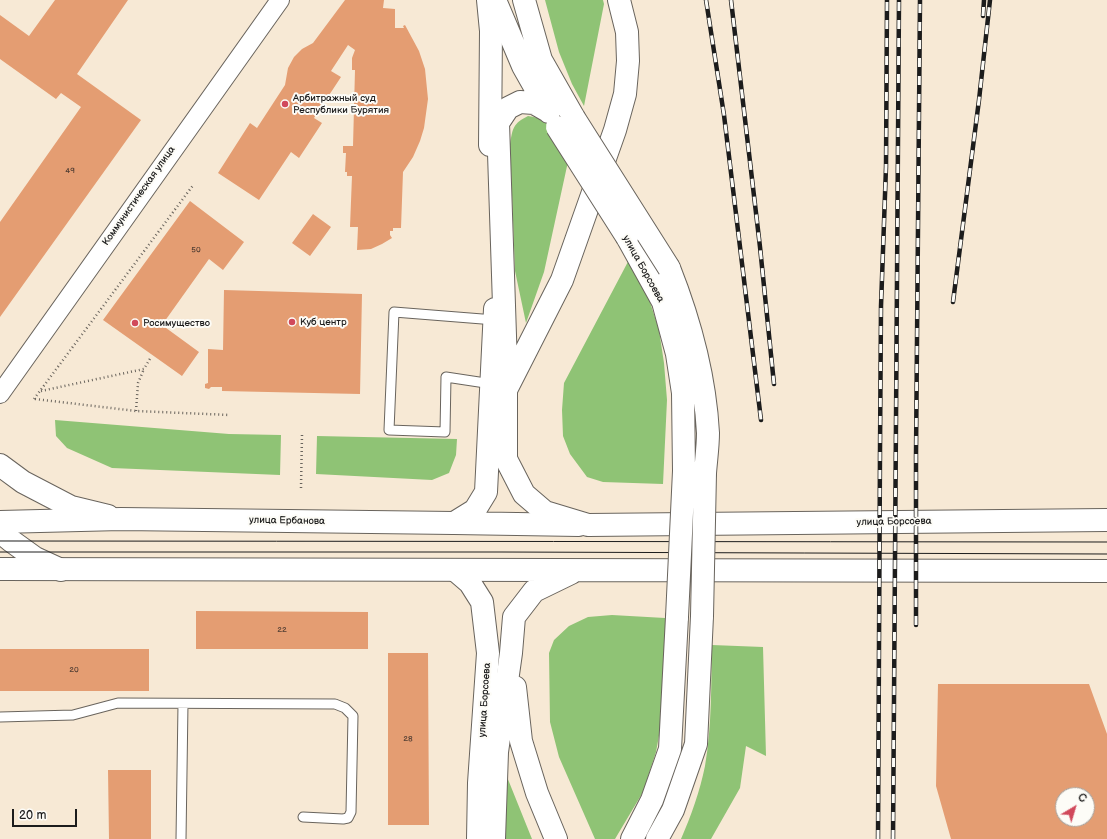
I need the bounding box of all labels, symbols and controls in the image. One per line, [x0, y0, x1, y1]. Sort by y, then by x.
place label: Арбитражный суд Республики Бурятия [293, 92, 389, 116]
marker: Арбитражный суд Республики Бурятия [280, 99, 290, 109]
street label: Коммунистическая улица [100, 144, 178, 248]
house number: 49 [65, 166, 75, 176]
street label: улица Борсоева [620, 233, 666, 305]
house number: 50 [191, 245, 201, 255]
place label: Куб центр [300, 316, 347, 328]
place label: Росимущество [143, 317, 210, 329]
marker: Куб центр [287, 317, 297, 327]
marker: Росимущество [130, 318, 140, 328]
street label: улица Ербанова [249, 514, 325, 528]
street label: улица Борсоева [856, 515, 932, 529]
house number: 22 [277, 625, 287, 635]
street label: улица Борсоева [476, 662, 494, 738]
house number: 20 [69, 665, 79, 675]
house number: 28 [403, 734, 413, 744]
north arrow [1055, 787, 1095, 827]
text: С [1075, 790, 1089, 805]
scale bar [14, 801, 79, 827]
text: 20 m [19, 808, 46, 823]

